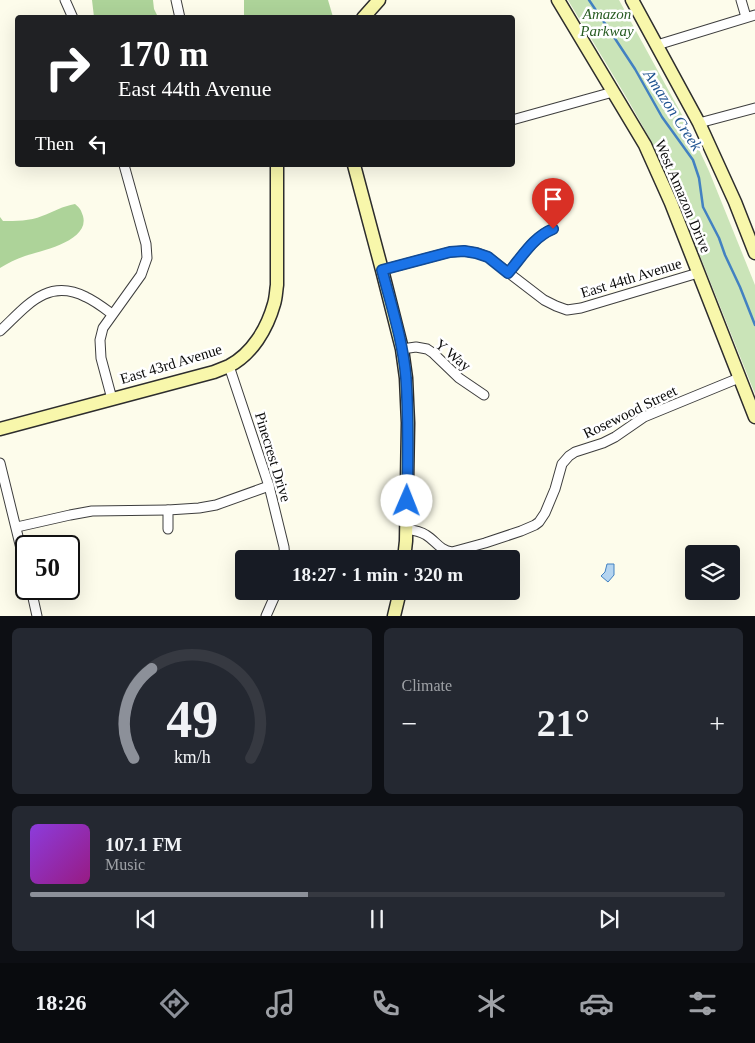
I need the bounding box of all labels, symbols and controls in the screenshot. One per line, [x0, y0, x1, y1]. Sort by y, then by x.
park label: Amazon Parkway [579, 6, 634, 39]
icon: right [35, 35, 100, 100]
text: 170 m [118, 35, 208, 74]
water label: Amazon Creek [640, 65, 706, 154]
text: East 44th Avenue [118, 76, 272, 101]
icon: left [84, 130, 112, 158]
text: Then [35, 133, 74, 154]
street label: West Amazon Drive [652, 137, 714, 255]
pin [532, 178, 574, 229]
icon: arrive [539, 185, 567, 213]
street label: East 44th Avenue [579, 255, 684, 301]
street label: Y Way [432, 336, 474, 374]
street label: East 43rd Avenue [118, 341, 224, 387]
street label: Rosewood Street [581, 382, 680, 442]
street label: Pinecrest Drive [252, 410, 294, 504]
position arrow [380, 474, 432, 526]
speed limit sign: 50 [15, 535, 80, 600]
map controls [685, 545, 740, 600]
button: layers [685, 545, 740, 600]
text: 18:27 · 1 min · 320 m [292, 564, 463, 585]
text: Climate [402, 677, 452, 694]
text: 49 [166, 691, 218, 748]
text: 21° [537, 702, 590, 744]
text: − [402, 708, 417, 739]
text: + [709, 708, 725, 739]
text: km/h [173, 747, 210, 767]
text: 107.1 FM [105, 834, 182, 855]
text: Music [105, 856, 145, 873]
icon: previous [132, 905, 160, 933]
icon: pause [363, 905, 391, 933]
icon: next [595, 905, 623, 933]
icon: directions [157, 986, 192, 1021]
icon: music [263, 986, 298, 1021]
icon: phone [368, 986, 403, 1021]
icon: climate [474, 986, 509, 1021]
icon: car [579, 986, 614, 1021]
icon: filters [685, 986, 720, 1021]
text: 18:26 [35, 990, 87, 1015]

